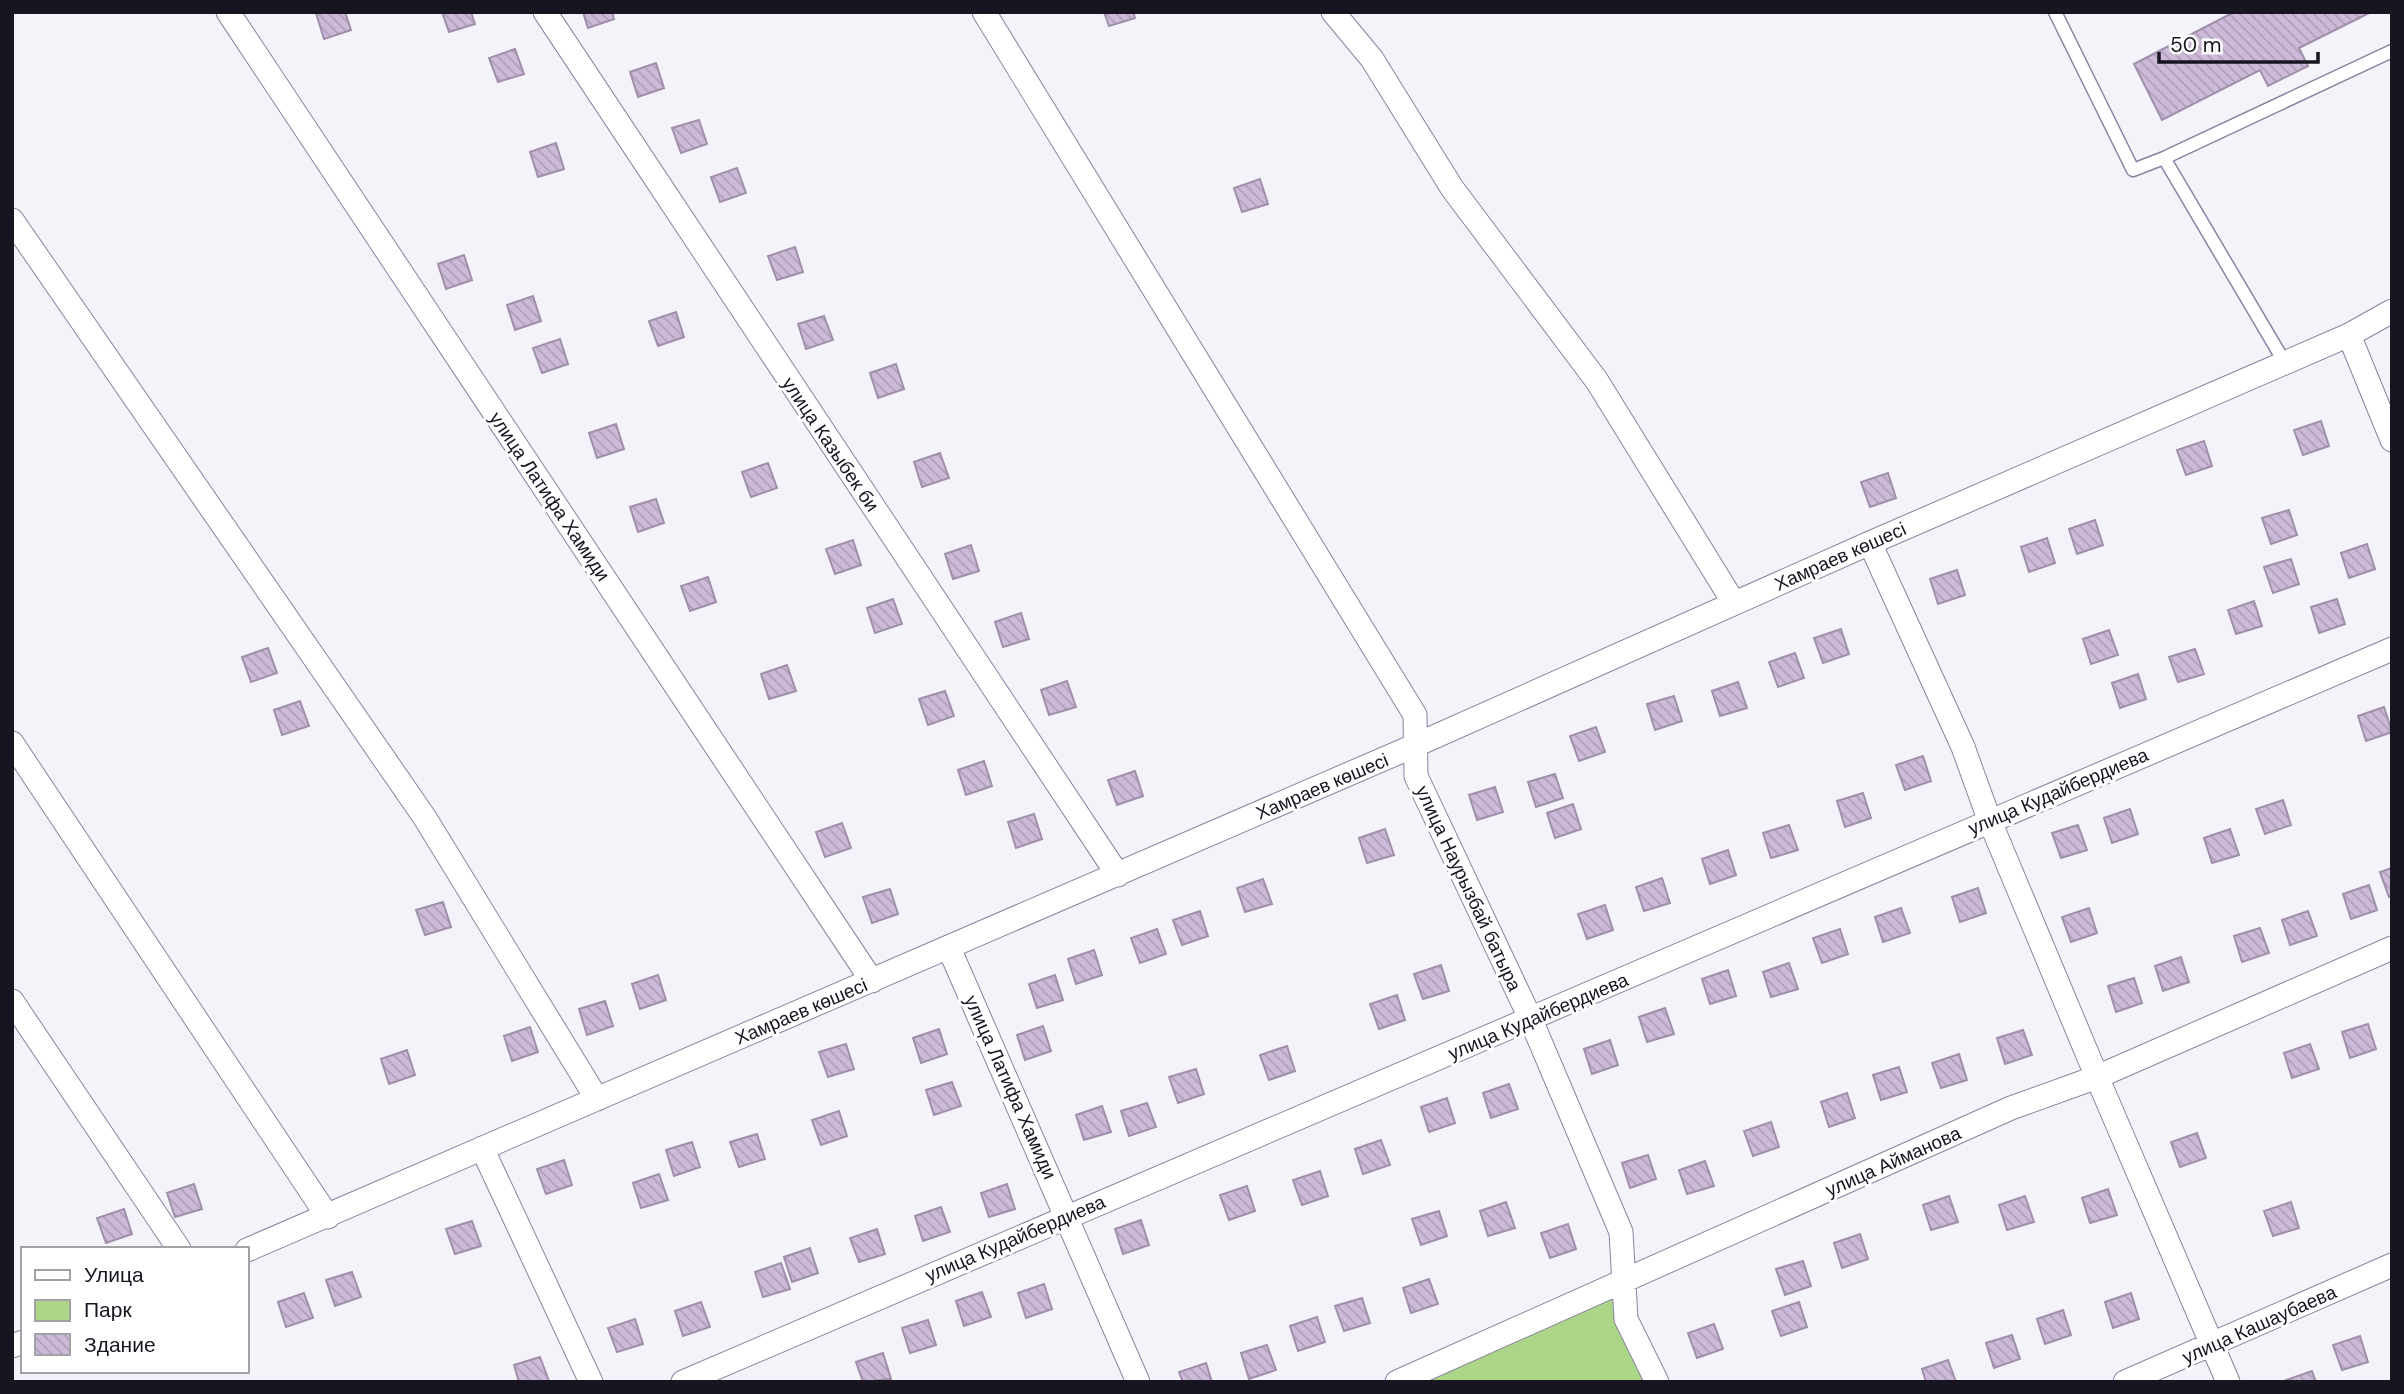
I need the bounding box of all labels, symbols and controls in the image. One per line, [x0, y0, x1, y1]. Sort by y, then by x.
scale bar [2159, 21, 2318, 65]
text: 50 m [2170, 31, 2221, 59]
street label: улица Казыбек би [776, 372, 885, 516]
street label: улица Латифа Хамиди [484, 407, 616, 586]
street label: Хамраев көшесі [1770, 516, 1910, 597]
street label: улица Кудайбердиева [1964, 742, 2153, 841]
street label: Хамраев көшесі [1252, 747, 1392, 826]
street label: улица Наурызбай батыра [1410, 781, 1527, 995]
street label: улица Кудайбердиева [1444, 967, 1633, 1066]
street label: Хамраев көшесі [731, 972, 871, 1051]
street label: улица Латифа Хамиди [959, 991, 1062, 1183]
street label: улица Айманова [1822, 1120, 1965, 1203]
street label: улица Кудайбердиева [921, 1189, 1110, 1288]
legend [21, 1247, 248, 1373]
text: Улица [84, 1261, 144, 1289]
street label: улица Кашаубаева [2178, 1279, 2341, 1370]
text: Парк [84, 1296, 132, 1324]
text: Здание [84, 1331, 156, 1359]

